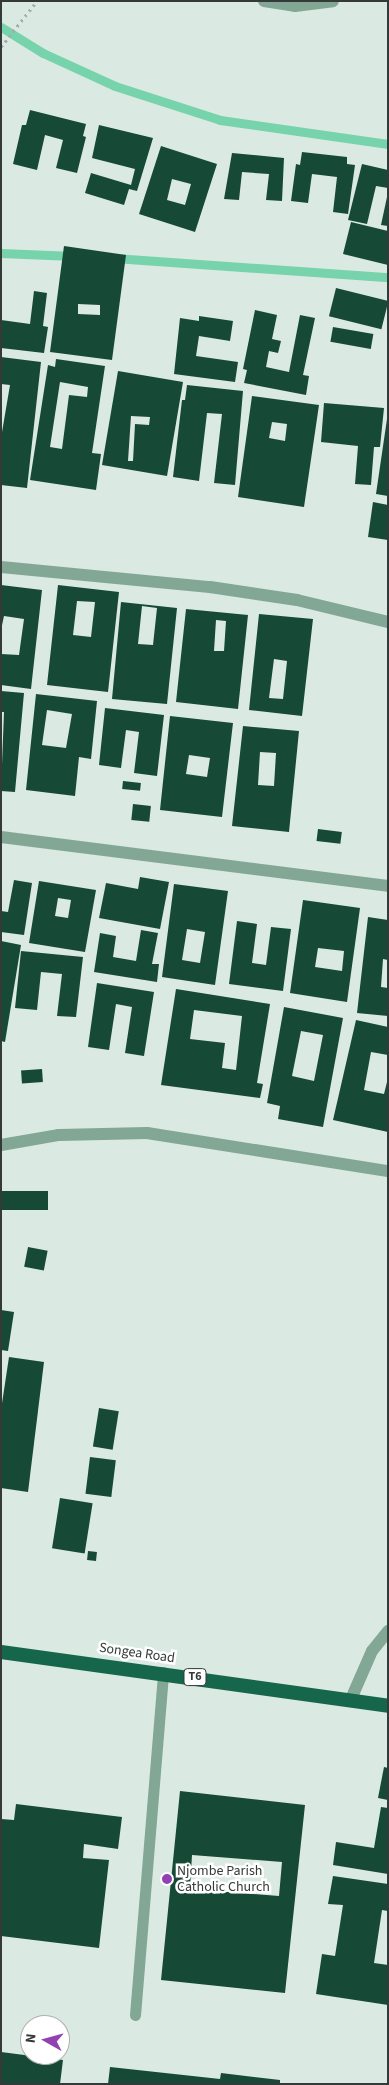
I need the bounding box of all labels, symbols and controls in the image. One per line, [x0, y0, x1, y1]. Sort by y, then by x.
street label: Songea Road [98, 1639, 176, 1667]
road number: T6 [182, 1668, 208, 1686]
place label: Njombe Parish Catholic Church [177, 1863, 270, 1895]
marker: Njombe Parish Catholic Church [161, 1873, 173, 1885]
north arrow [20, 2015, 70, 2065]
text: N [21, 2032, 42, 2044]

